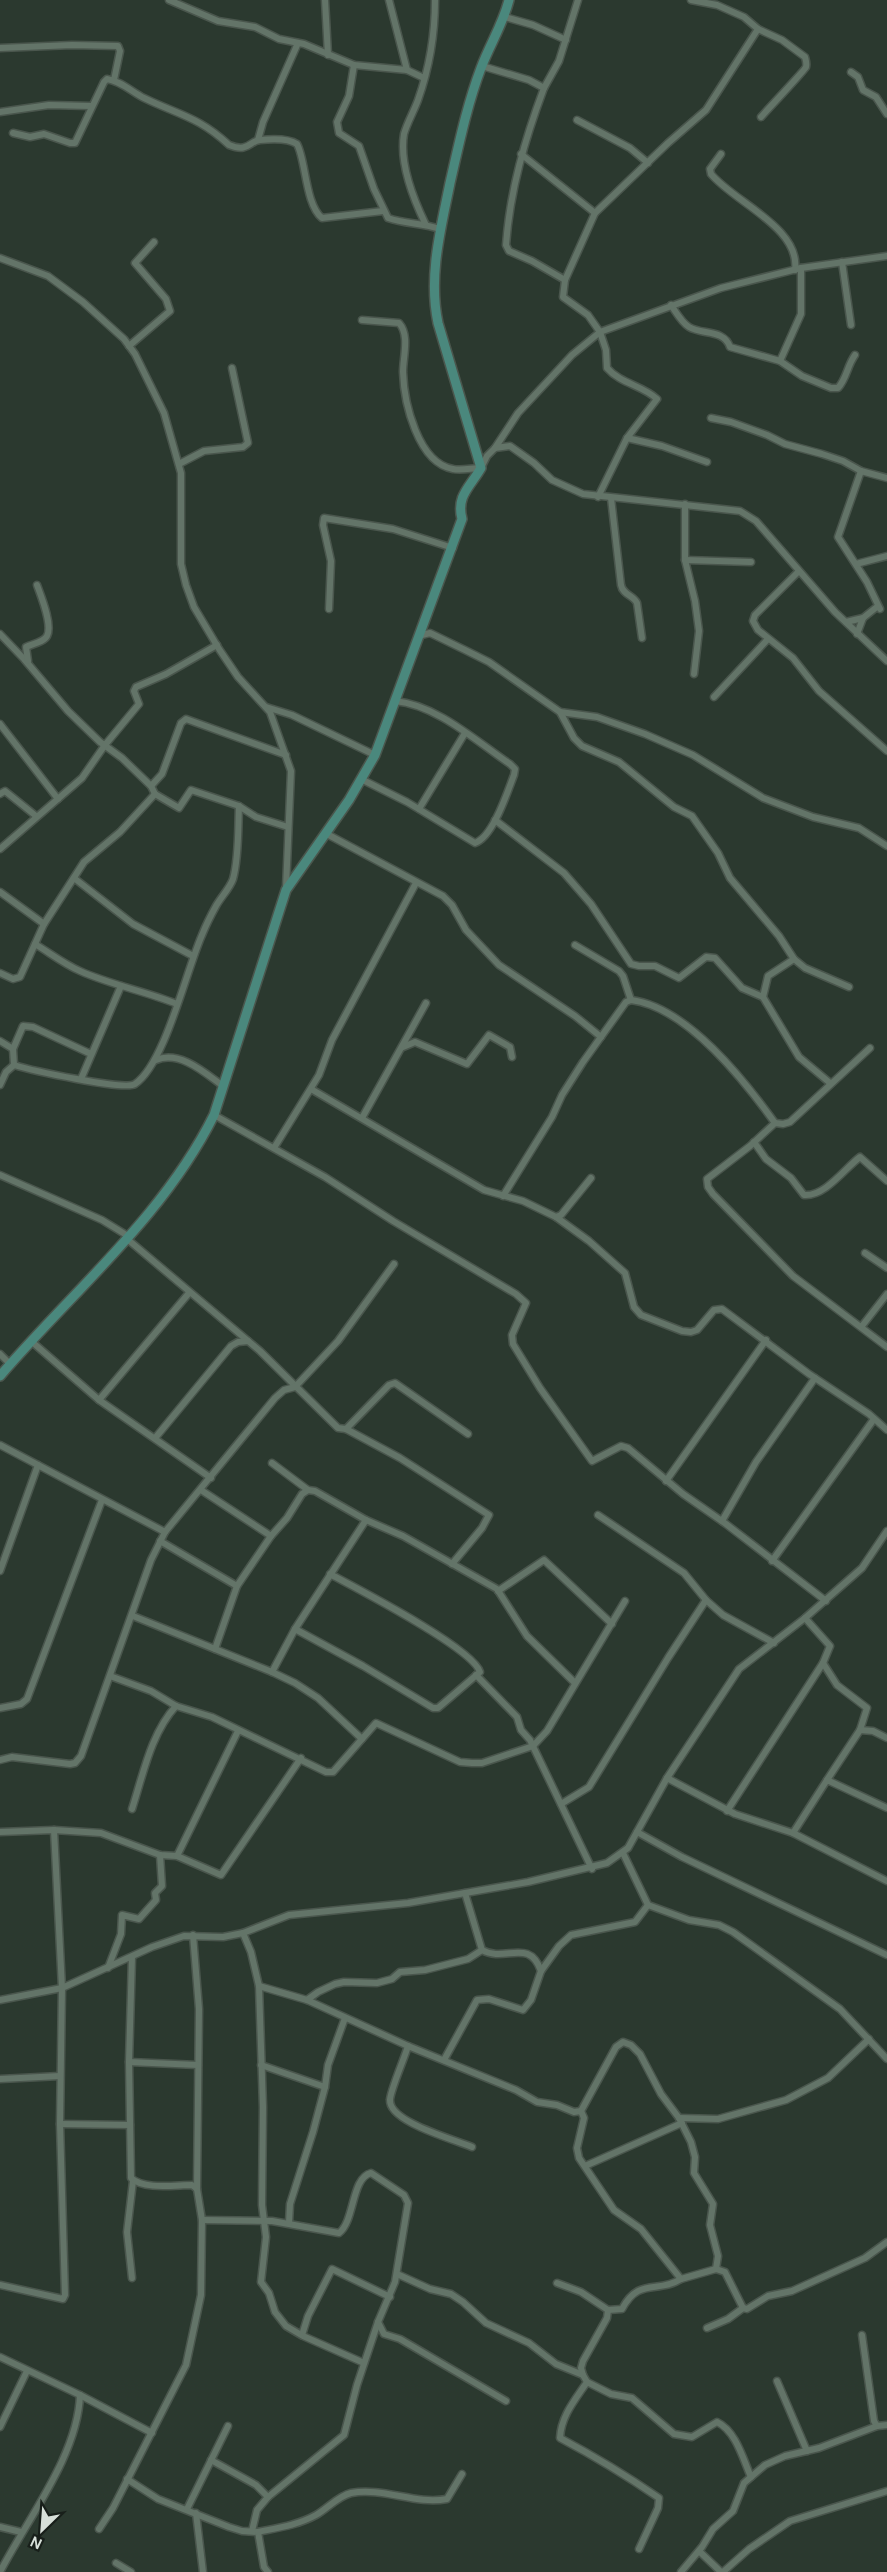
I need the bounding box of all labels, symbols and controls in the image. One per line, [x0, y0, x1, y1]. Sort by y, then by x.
north arrow [12, 2500, 72, 2560]
text: N [27, 2532, 45, 2554]

